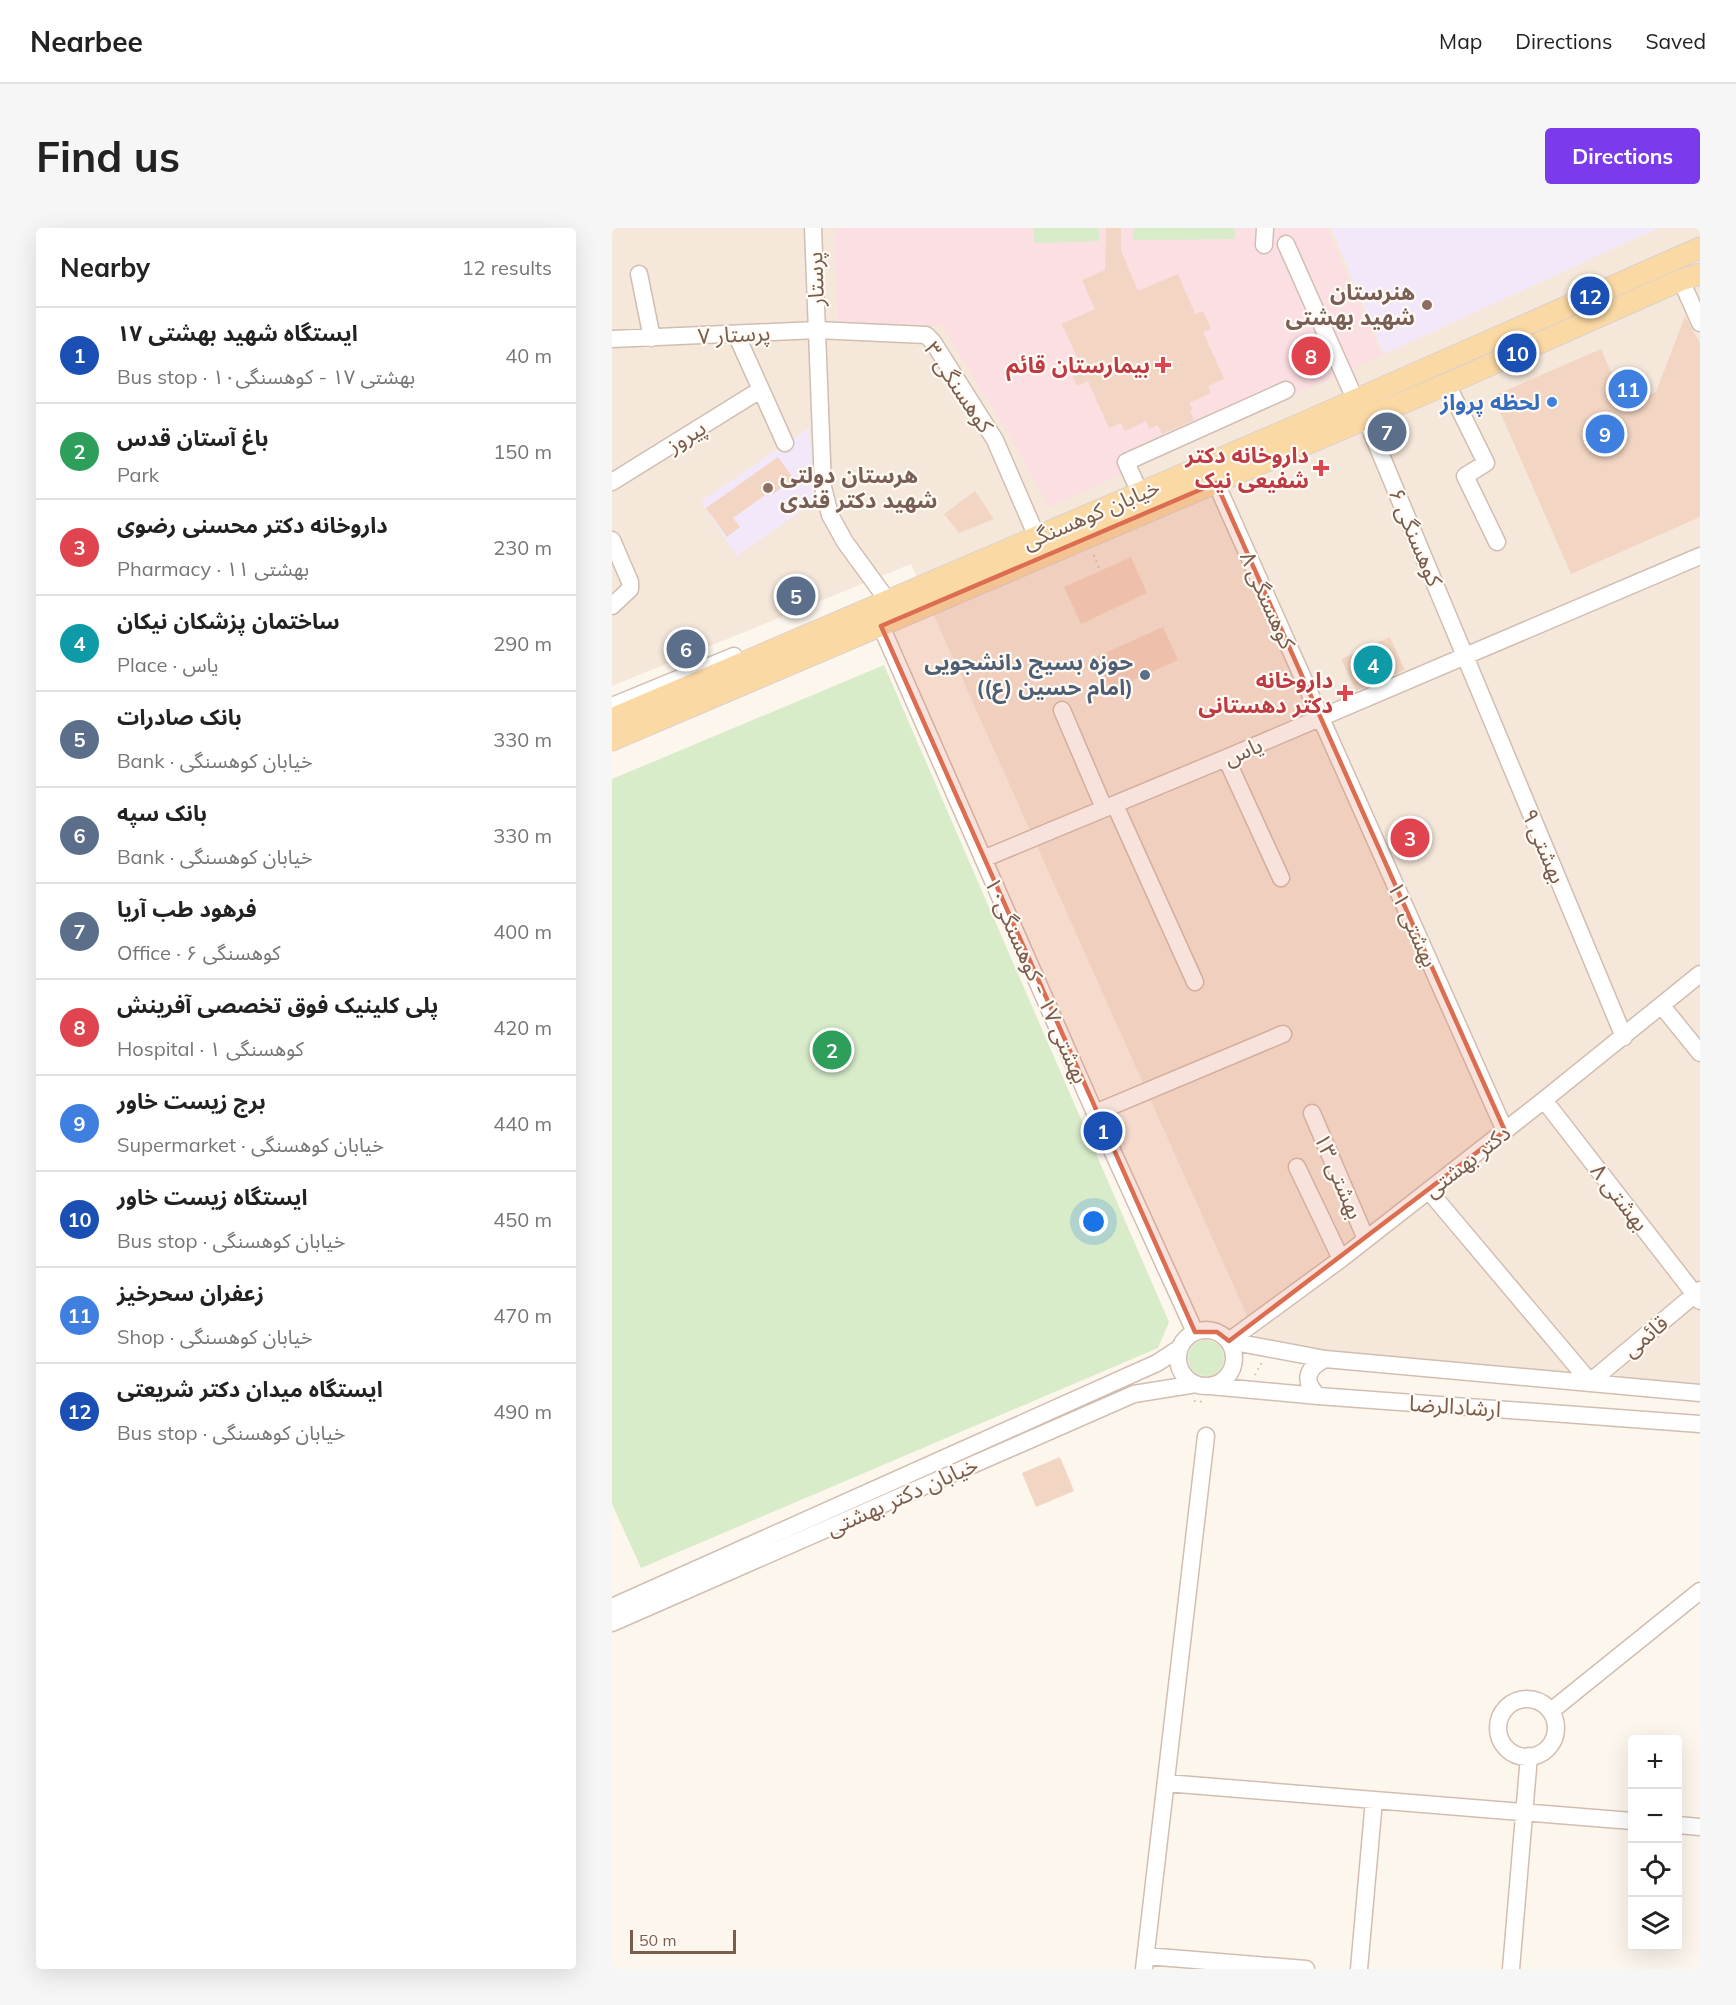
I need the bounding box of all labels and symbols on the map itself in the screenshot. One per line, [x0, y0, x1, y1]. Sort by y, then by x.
street label: پرستار [800, 251, 831, 308]
pin: 12 [1570, 274, 1610, 318]
place label: هنرستان شهید بهشتی [1285, 278, 1415, 331]
marker: هنرستان شهید بهشتی [1420, 298, 1434, 312]
street label: پرستار ۷ [697, 318, 771, 351]
pin: 10 [1498, 330, 1536, 376]
pin: 8 [1292, 334, 1330, 378]
street label: کوهسنگی ۳ [918, 336, 1000, 439]
place label: بیمارستان قائم [1006, 351, 1150, 382]
marker: بیمارستان قائم [1154, 356, 1172, 374]
pin: 11 [1608, 366, 1648, 412]
place label: لحظه پرواز [1439, 388, 1540, 417]
marker: لحظه پرواز [1545, 395, 1559, 409]
pin: 7 [1368, 410, 1406, 454]
pin: 9 [1586, 412, 1624, 456]
street label: پیروز [660, 413, 712, 460]
place label: داروخانه دکتر شفیعی نیک [1184, 441, 1309, 494]
place label: هرستان دولتی شهید دکتر قندی [780, 461, 938, 514]
marker: داروخانه دکتر شفیعی نیک [1314, 461, 1328, 475]
street label: خیابان کوهسنگی [1018, 472, 1164, 555]
marker: هرستان دولتی شهید دکتر قندی [761, 481, 775, 495]
street label: کوهسنگی ۶ [1383, 484, 1450, 591]
street label: کوهسنگی ۸ [1234, 547, 1302, 654]
pin: 5 [776, 574, 816, 619]
pin: 6 [666, 626, 706, 672]
pin: 4 [1354, 642, 1392, 688]
place label: حوزه بسیج دانشجویی (امام حسین (ع)) [924, 648, 1133, 704]
place label: داروخانه دکتر دهستانی [1198, 666, 1333, 719]
marker: حوزه بسیج دانشجویی (امام حسین (ع)) [1138, 668, 1152, 682]
marker: داروخانه دکتر دهستانی [1338, 686, 1352, 700]
street label: یاس [1219, 730, 1267, 772]
street label: بهشتی ۹ [1516, 804, 1572, 888]
pin: 3 [1390, 816, 1430, 860]
street label: بهشتی ۱۷ - کوهسنگی۱۰ [979, 873, 1095, 1087]
street label: بهشتی ۱۱ [1382, 877, 1444, 971]
pin: 2 [812, 1028, 852, 1072]
pin: 1 [1084, 1108, 1122, 1154]
street label: دکتر بهشتی [1418, 1118, 1516, 1204]
street label: بهشتی ۱۳ [1308, 1129, 1370, 1223]
street label: بهشتی ۸ [1585, 1157, 1655, 1237]
your location [1079, 1207, 1108, 1236]
street label: قائمی [1616, 1309, 1674, 1363]
street label: ارشادالرضا [1408, 1389, 1502, 1423]
street label: خیابان دکتر بهشتی [822, 1450, 982, 1542]
scale bar [630, 1927, 736, 1954]

